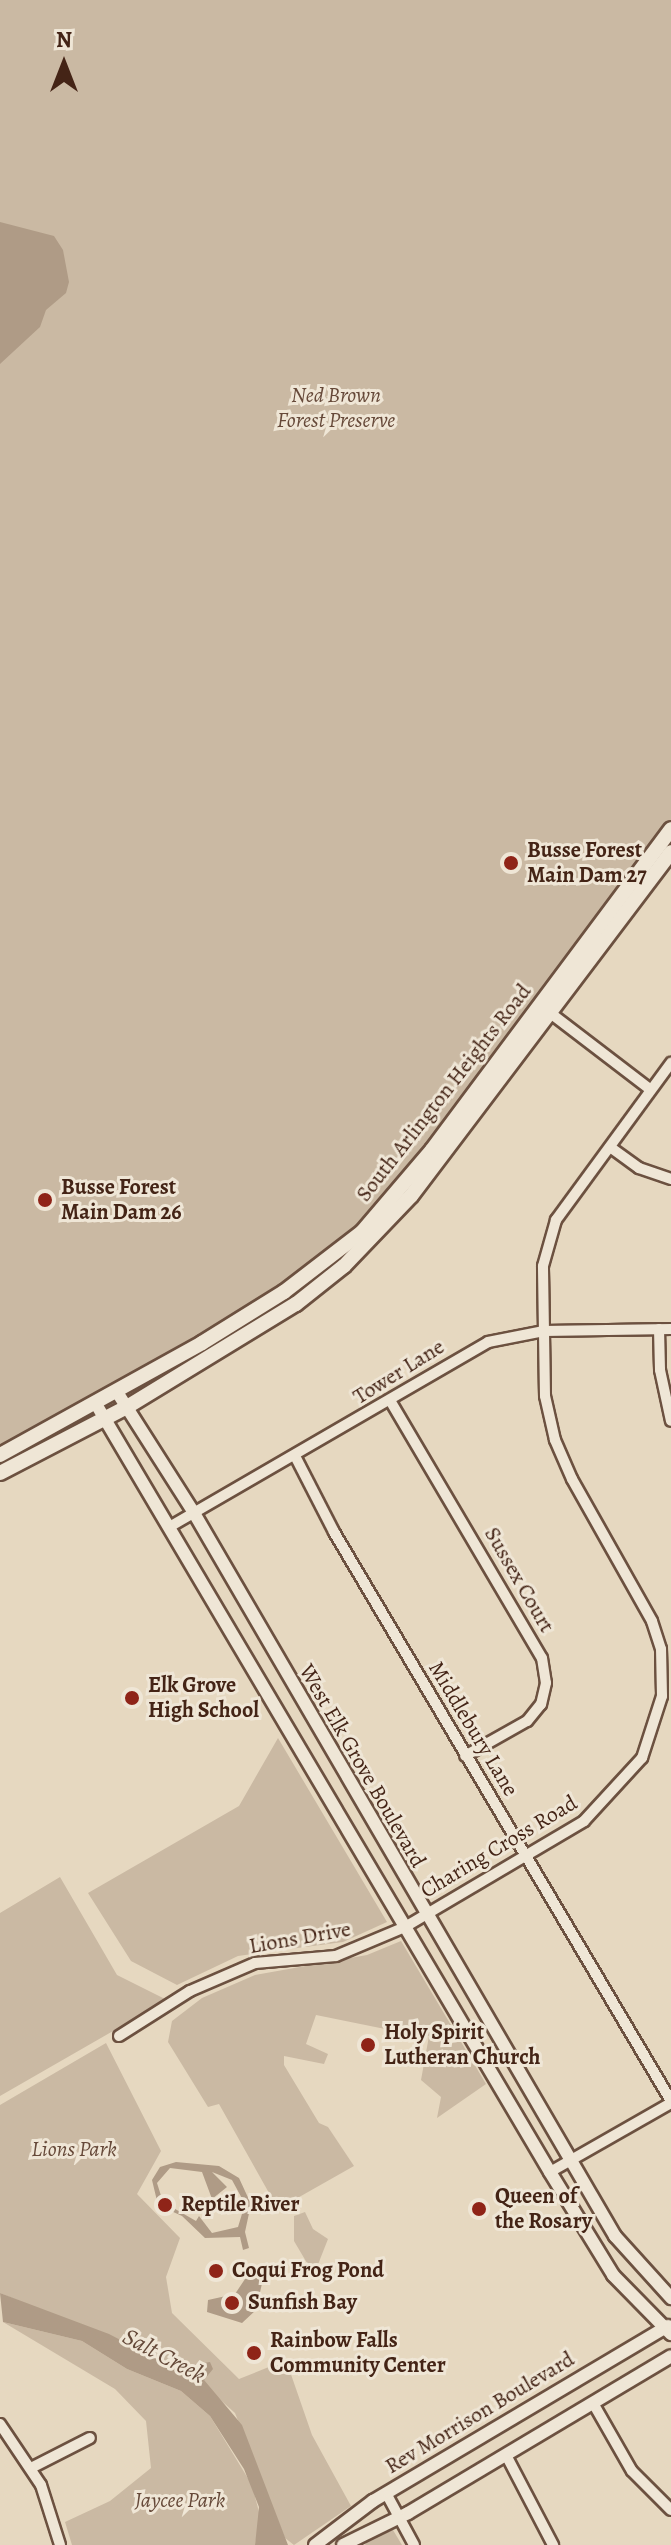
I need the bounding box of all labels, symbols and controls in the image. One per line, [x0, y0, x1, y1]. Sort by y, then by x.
north arrow [24, 24, 104, 104]
text: N [56, 25, 72, 55]
park label: Ned Brown Forest Preserve [277, 382, 395, 434]
place label: Busse Forest Main Dam 27 [527, 837, 647, 888]
marker: Busse Forest Main Dam 27 [502, 854, 520, 872]
street label: South Arlington Heights Road [351, 979, 537, 1207]
place label: Busse Forest Main Dam 26 [61, 1174, 181, 1226]
marker: Busse Forest Main Dam 26 [36, 1191, 54, 1209]
street label: Tower Lane [349, 1334, 449, 1410]
street label: Sussex Court [478, 1523, 560, 1637]
street label: Middlebury Lane [422, 1657, 524, 1801]
street label: West Elk Grove Boulevard [293, 1660, 431, 1872]
place label: Elk Grove High School [148, 1672, 259, 1724]
marker: Elk Grove High School [123, 1689, 141, 1707]
street label: Charing Cross Road [416, 1790, 582, 1904]
street label: Lions Drive [247, 1916, 353, 1960]
place label: Holy Spirit Lutheran Church [384, 2019, 540, 2070]
marker: Holy Spirit Lutheran Church [359, 2036, 377, 2054]
park label: Lions Park [31, 2137, 117, 2163]
place label: Queen of the Rosary [495, 2183, 592, 2234]
place label: Reptile River [181, 2192, 299, 2218]
marker: Reptile River [156, 2196, 174, 2214]
marker: Queen of the Rosary [470, 2200, 488, 2218]
place label: Coqui Frog Pond [232, 2258, 384, 2284]
marker: Coqui Frog Pond [207, 2262, 225, 2280]
place label: Sunfish Bay [248, 2290, 357, 2316]
marker: Sunfish Bay [223, 2294, 241, 2312]
water label: Salt Creek [118, 2322, 210, 2390]
place label: Rainbow Falls Community Center [270, 2327, 446, 2378]
marker: Rainbow Falls Community Center [245, 2344, 263, 2362]
street label: Rev Morrison Boulevard [381, 2346, 579, 2480]
park label: Jaycee Park [135, 2488, 225, 2514]

